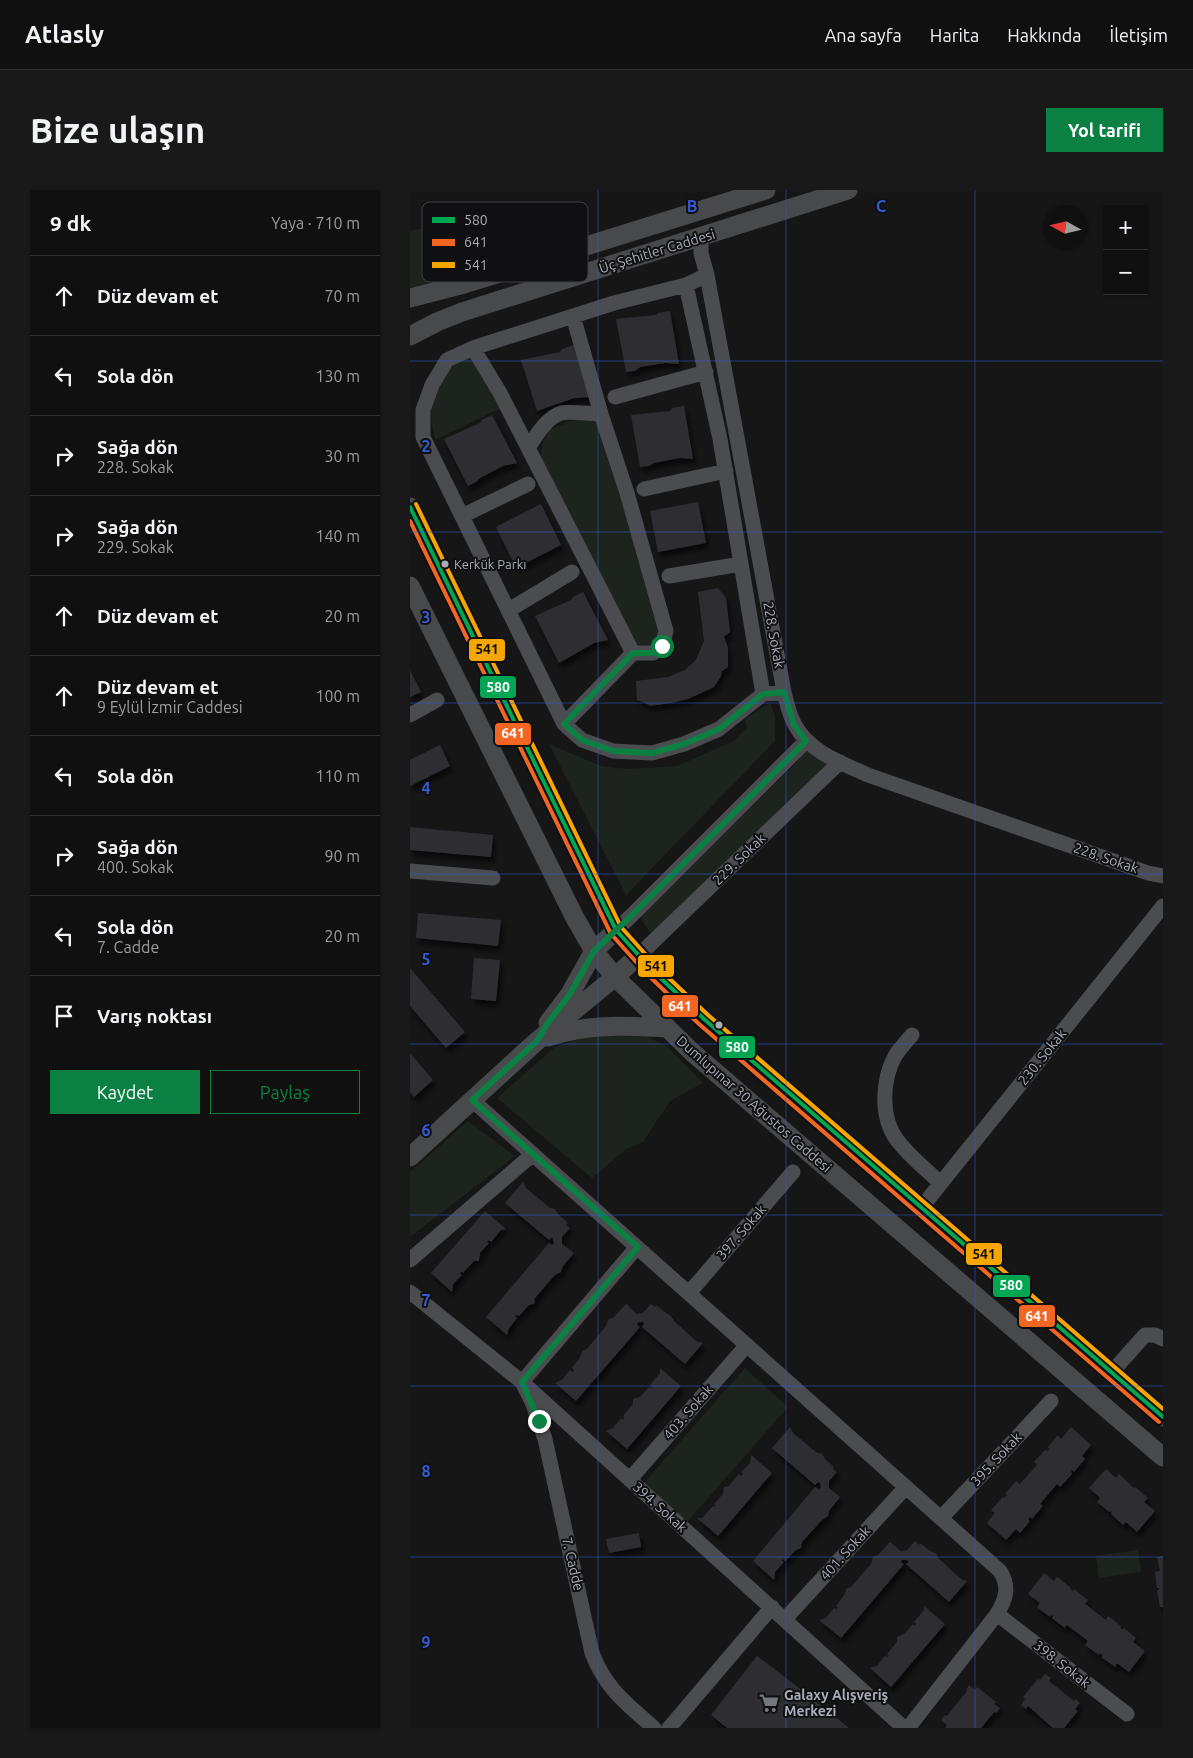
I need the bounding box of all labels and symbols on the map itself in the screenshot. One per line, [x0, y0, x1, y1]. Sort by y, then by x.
text: B [687, 197, 697, 215]
text: C [876, 197, 886, 215]
legend [422, 202, 588, 282]
north arrow [1043, 205, 1088, 250]
text: 580 [464, 212, 488, 228]
street label: Üç Şehitler Caddesi [597, 225, 717, 276]
text: 641 [464, 234, 488, 250]
text: 541 [464, 257, 488, 273]
text: 2 [421, 437, 431, 455]
place label: Kerkük Parkı [454, 557, 526, 571]
marker: Kerkük Parkı [440, 559, 450, 569]
street label: 228. Sokak [760, 601, 788, 669]
text: 3 [421, 608, 431, 626]
route start [651, 635, 674, 658]
line badge: 541 [468, 638, 506, 662]
text: 541 [475, 641, 499, 657]
line badge: 580 [479, 675, 517, 699]
text: 580 [486, 679, 510, 695]
line badge: 641 [494, 722, 532, 746]
text: 641 [501, 725, 525, 741]
text: 4 [421, 779, 431, 797]
street label: 229. Sokak [709, 830, 769, 888]
street label: 228. Sokak [1072, 839, 1140, 877]
text: 5 [421, 950, 431, 968]
line badge: 541 [637, 954, 675, 978]
text: 541 [644, 958, 668, 974]
line badge: 641 [661, 994, 699, 1018]
text: 641 [668, 998, 692, 1014]
unlabelled marker [714, 1020, 724, 1030]
street label: 230. Sokak [1015, 1026, 1069, 1088]
street label: Dumlupınar 30 Ağustos Caddesi [673, 1033, 835, 1175]
line badge: 580 [718, 1035, 756, 1059]
text: 580 [725, 1039, 749, 1055]
text: 6 [421, 1121, 431, 1139]
street label: 397. Sokak [713, 1201, 769, 1263]
line badge: 541 [965, 1242, 1003, 1266]
text: 541 [972, 1246, 996, 1262]
line badge: 580 [992, 1274, 1031, 1298]
text: 580 [999, 1277, 1023, 1293]
text: 7 [421, 1291, 431, 1309]
line badge: 641 [1018, 1304, 1056, 1328]
text: 641 [1025, 1308, 1049, 1324]
street label: 403. Sokak [660, 1381, 716, 1443]
route end [528, 1410, 551, 1433]
street label: 395. Sokak [967, 1429, 1025, 1489]
text: 8 [421, 1462, 431, 1480]
street label: 394. Sokak [630, 1479, 690, 1535]
street label: 401. Sokak [817, 1523, 873, 1583]
street label: 7. Cadde [559, 1536, 587, 1592]
text: 9 [421, 1633, 431, 1651]
street label: 398. Sokak [1031, 1637, 1093, 1691]
place label: Galaxy Alışveriş Merkezi [784, 1687, 889, 1719]
supermarket icon: Galaxy Alışveriş Merkezi [758, 1692, 780, 1714]

